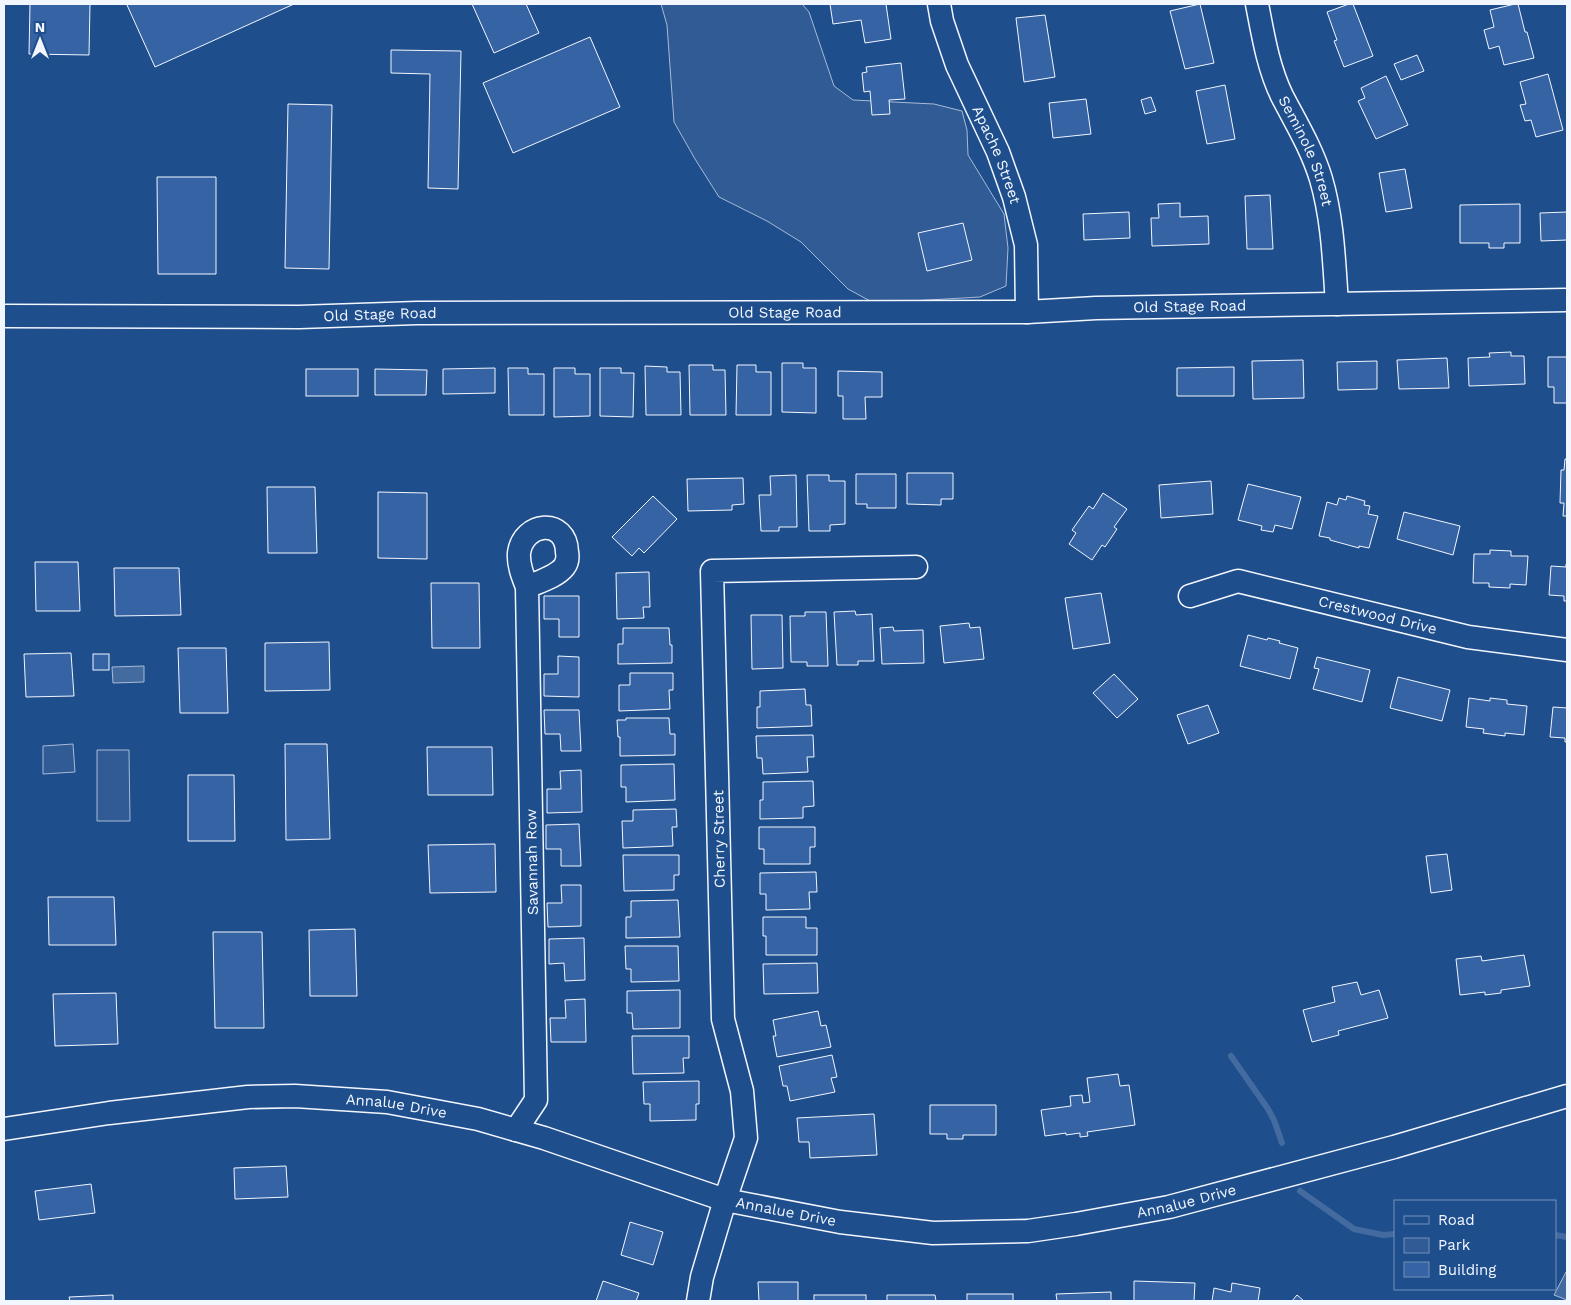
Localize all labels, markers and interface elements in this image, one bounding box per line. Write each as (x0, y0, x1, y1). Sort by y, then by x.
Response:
north arrow (15, 15, 65, 65)
text: N (35, 19, 45, 35)
street label: Seminole Street (1275, 93, 1336, 208)
street label: Apache Street (968, 103, 1024, 206)
street label: Old Stage Road (1133, 296, 1247, 316)
street label: Old Stage Road (728, 303, 842, 321)
street label: Old Stage Road (323, 304, 437, 325)
street label: Crestwood Drive (1317, 592, 1439, 638)
street label: Cherry Street (709, 789, 729, 888)
street label: Savannah Row (522, 808, 542, 915)
street label: Annalue Drive (345, 1090, 448, 1122)
street label: Annalue Drive (1135, 1180, 1238, 1222)
street label: Annalue Drive (734, 1193, 838, 1230)
legend (1394, 1200, 1556, 1290)
text: Road (1438, 1211, 1475, 1229)
text: Park (1438, 1236, 1471, 1254)
text: Building (1438, 1261, 1496, 1279)

